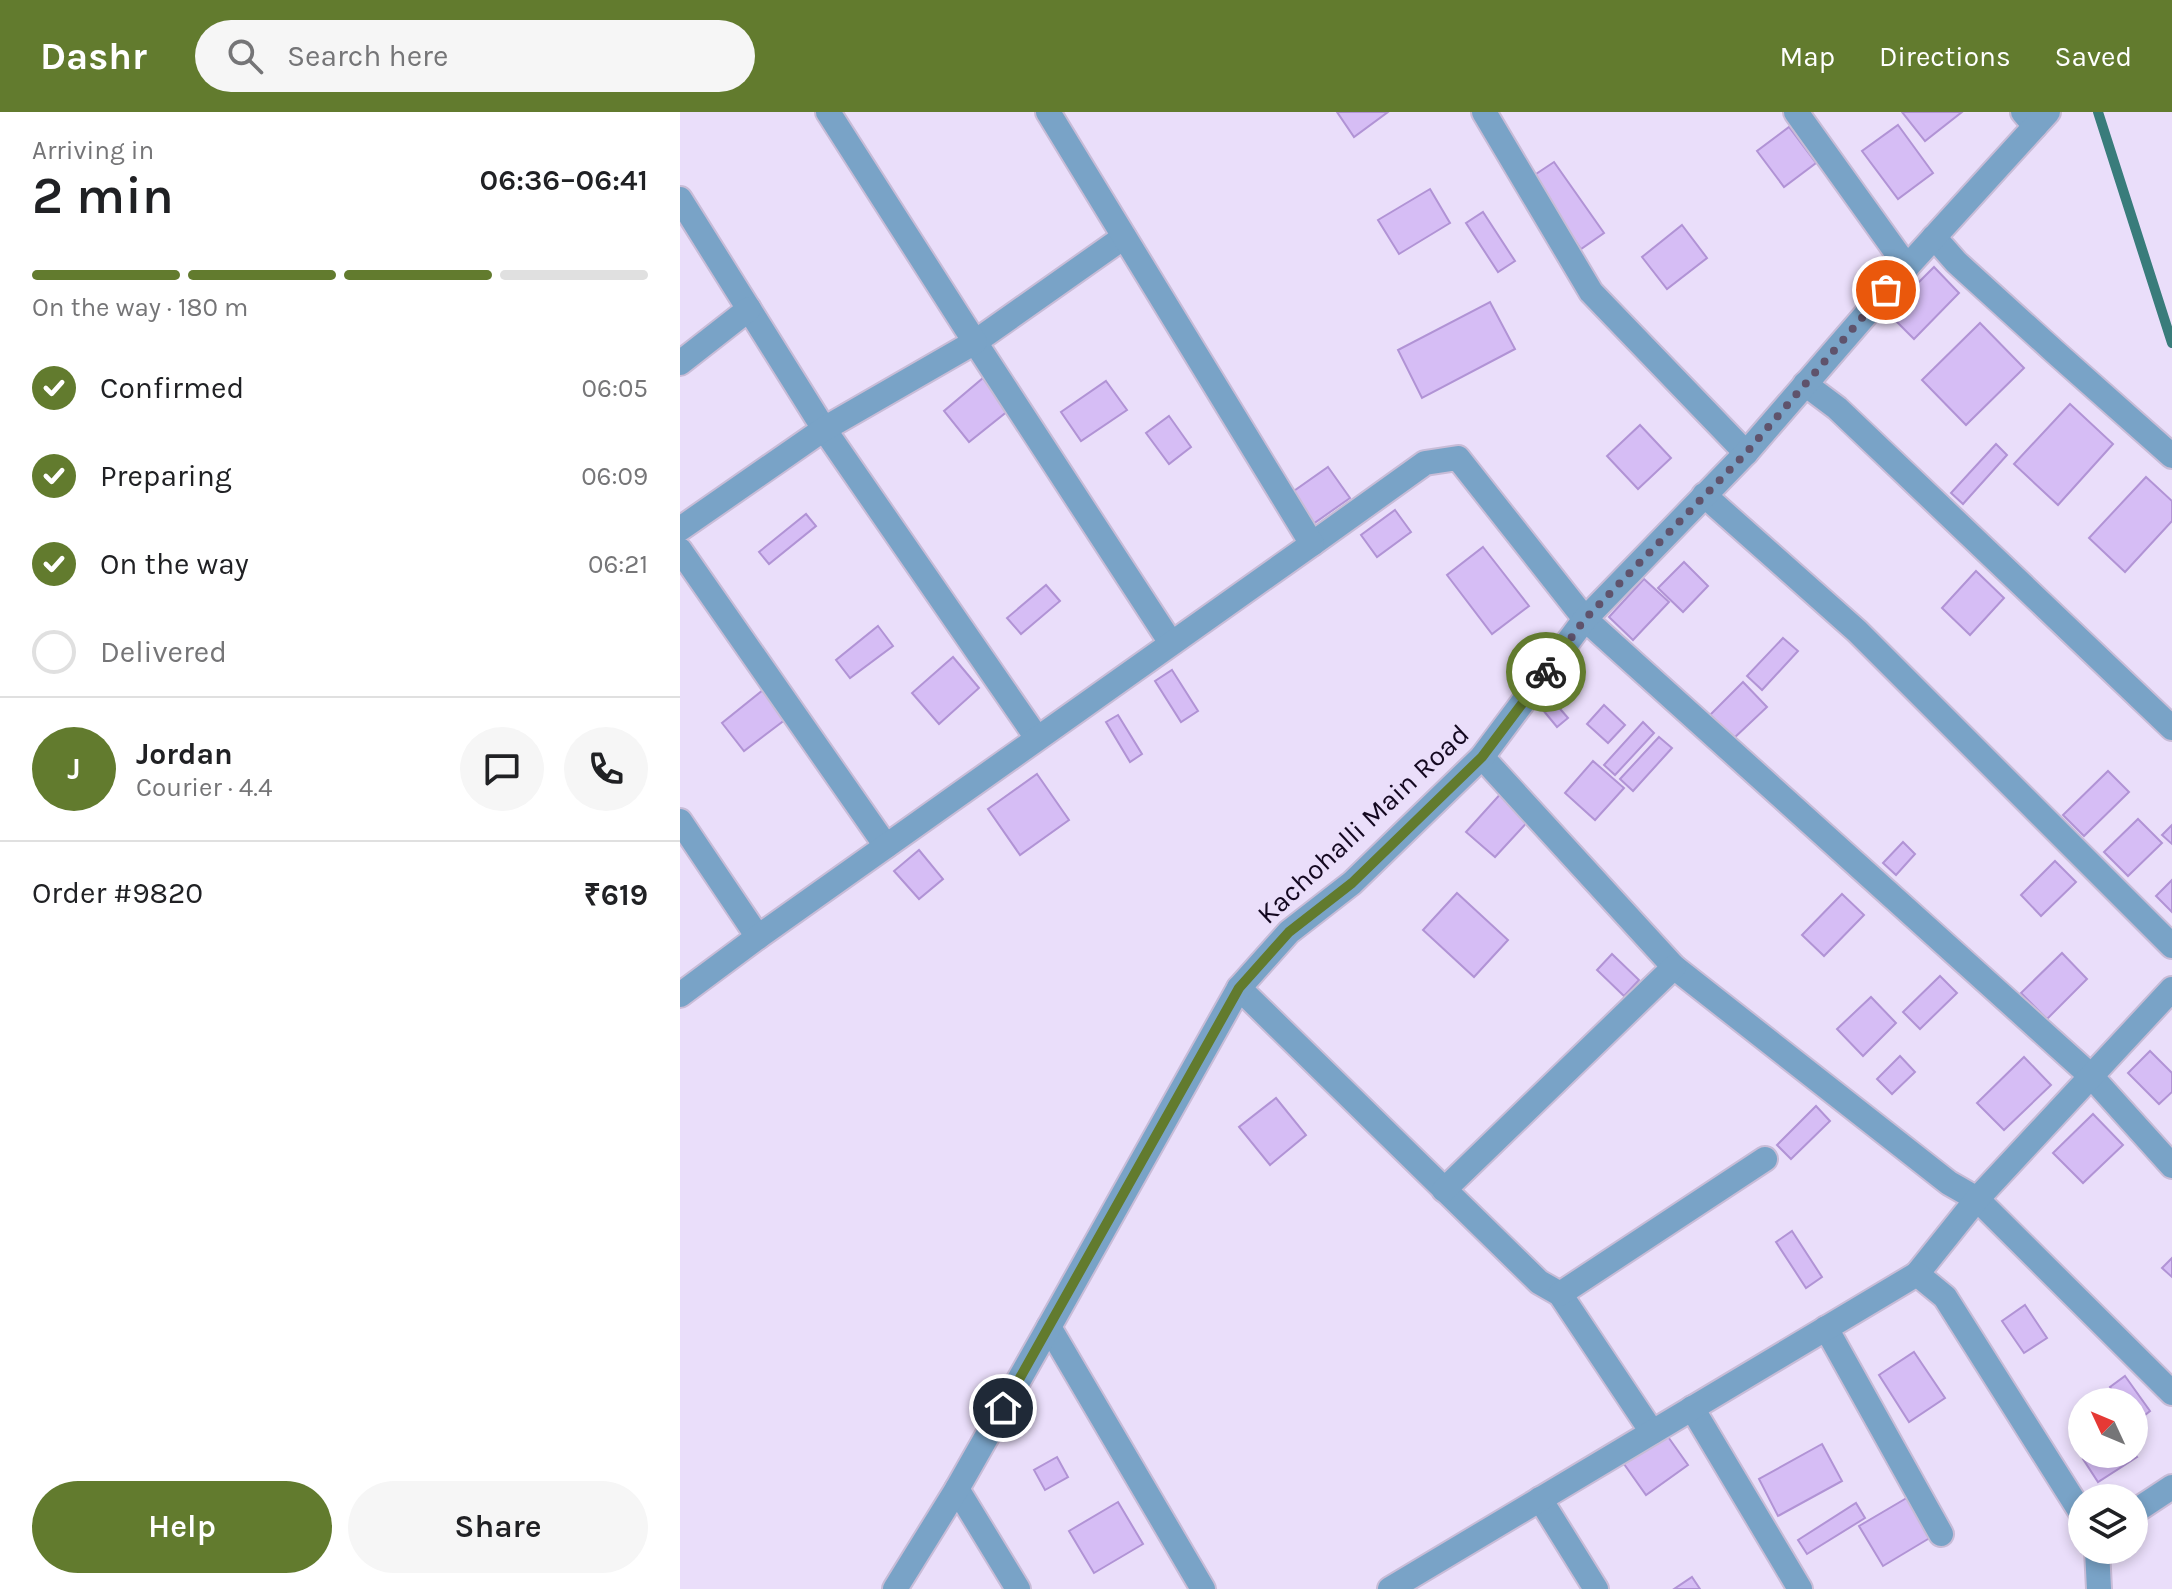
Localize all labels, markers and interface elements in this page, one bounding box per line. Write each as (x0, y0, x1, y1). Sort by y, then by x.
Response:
search box (195, 20, 755, 92)
text: Dashr (40, 34, 147, 79)
icon: search (223, 34, 267, 78)
text: Search here (287, 38, 448, 74)
text: Map (1780, 40, 1835, 73)
text: Directions (1879, 40, 2011, 73)
text: Saved (2055, 40, 2132, 73)
text: Arriving in (32, 135, 154, 166)
text: 06:36–06:41 (480, 162, 648, 198)
text: 2 min (32, 165, 174, 226)
pin (1852, 256, 1920, 324)
icon: bag (1864, 268, 1908, 312)
text: On the way · 180 m (32, 292, 248, 323)
icon: check (32, 366, 76, 410)
text: Confirmed (100, 370, 244, 406)
text: 06:05 (582, 373, 648, 404)
icon: check (32, 454, 76, 498)
text: Preparing (100, 458, 232, 494)
text: 06:09 (581, 461, 648, 492)
icon: check (32, 542, 76, 586)
text: On the way (100, 546, 249, 582)
text: 06:21 (588, 549, 648, 580)
courier (1506, 632, 1586, 712)
text: Delivered (100, 634, 227, 670)
icon: bike (1524, 650, 1568, 694)
street label: Kachohalli Main Road (1250, 717, 1476, 931)
button: chat (460, 727, 544, 811)
button: phone (564, 727, 648, 811)
text: Jordan (136, 736, 233, 772)
text: J (67, 751, 81, 787)
text: Courier · 4.4 (136, 772, 272, 803)
text: Order #9820 (32, 875, 203, 911)
text: ₹619 (584, 877, 648, 913)
pin (969, 1374, 1037, 1442)
icon: home (981, 1386, 1025, 1430)
north arrow (2068, 1388, 2148, 1468)
map controls (2068, 1388, 2148, 1564)
button: Help (32, 1481, 332, 1573)
button: Share (348, 1481, 648, 1573)
button: layers (2068, 1484, 2148, 1564)

